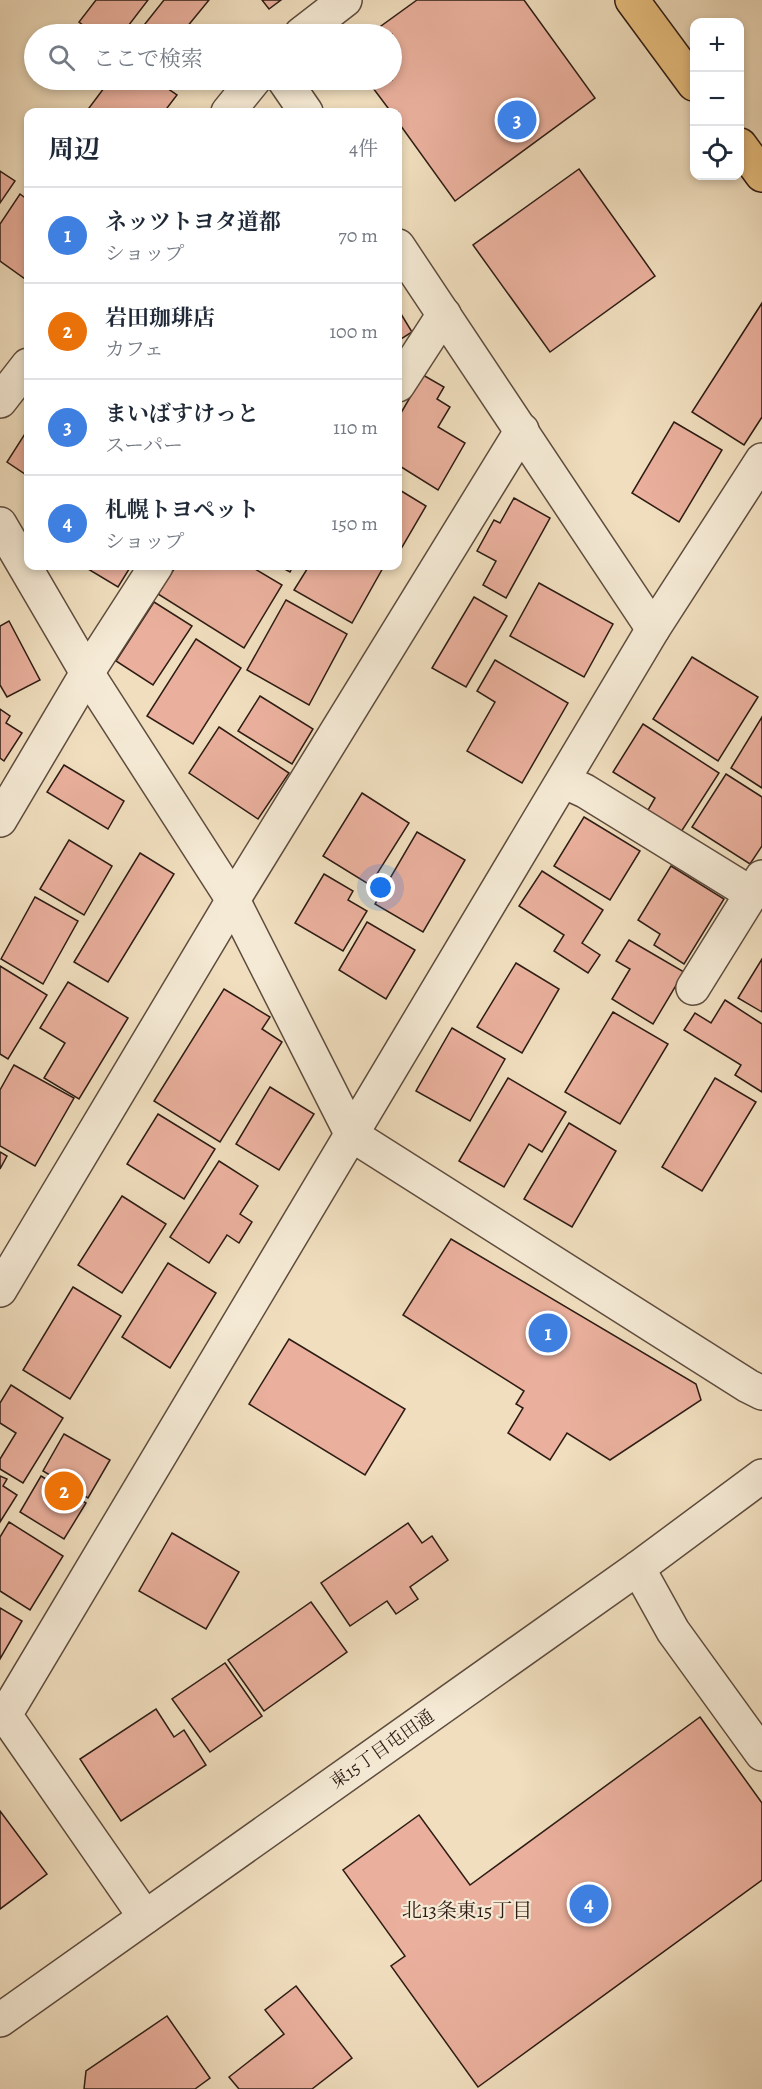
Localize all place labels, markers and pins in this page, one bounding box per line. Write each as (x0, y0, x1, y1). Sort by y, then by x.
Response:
pin: 3 (498, 98, 536, 142)
pin: 1 (528, 1310, 568, 1356)
pin: 2 (44, 1468, 84, 1514)
pin: 4 (570, 1882, 608, 1926)

